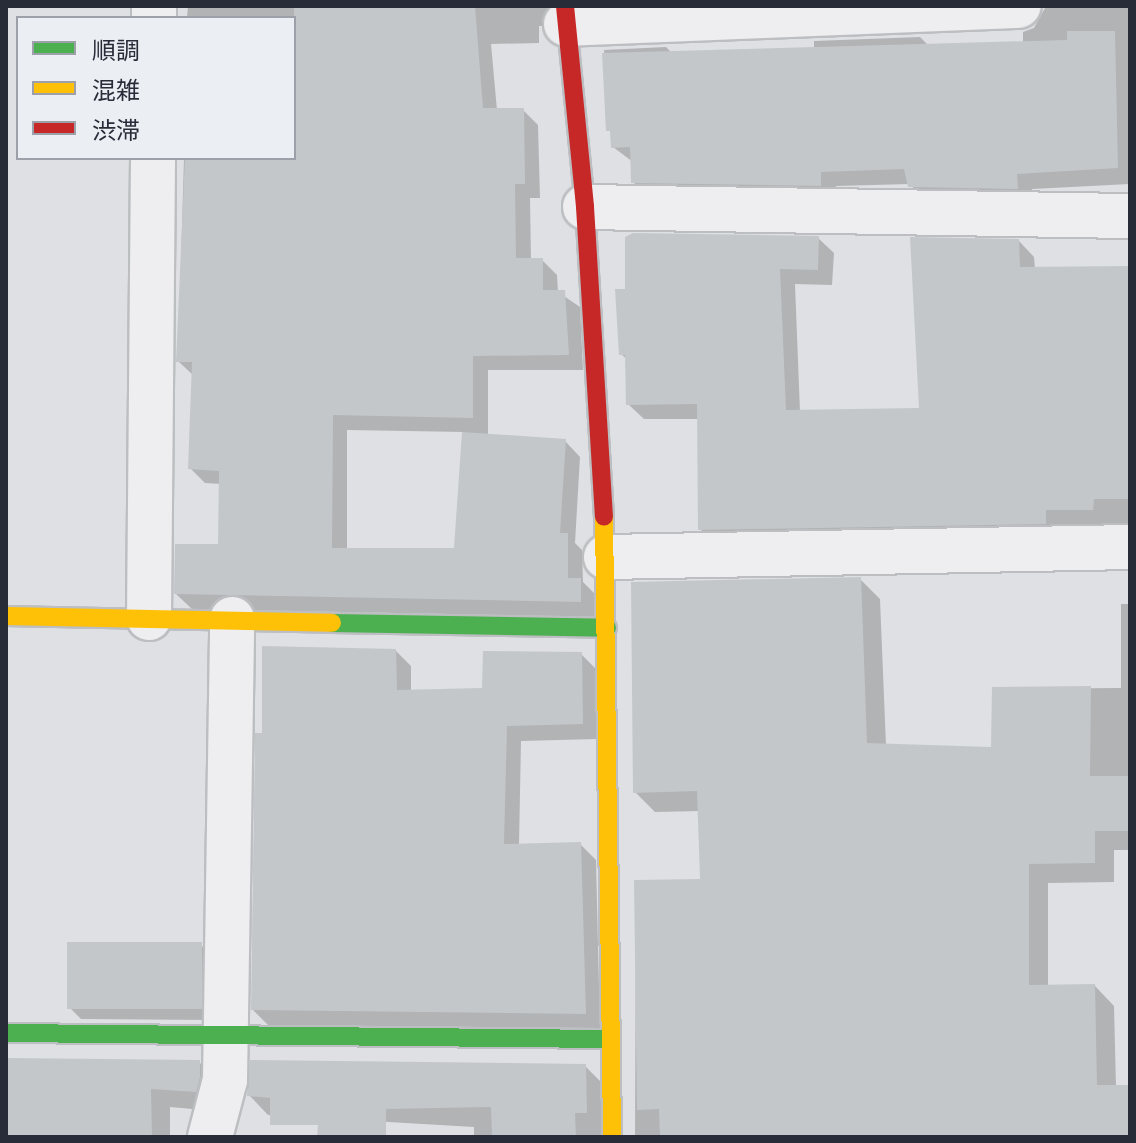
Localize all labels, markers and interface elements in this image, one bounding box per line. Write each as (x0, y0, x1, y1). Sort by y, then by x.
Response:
legend (16, 16, 296, 160)
text: 順調 (92, 33, 140, 66)
text: 混雑 (92, 73, 140, 106)
text: 渋滞 (92, 113, 140, 146)

